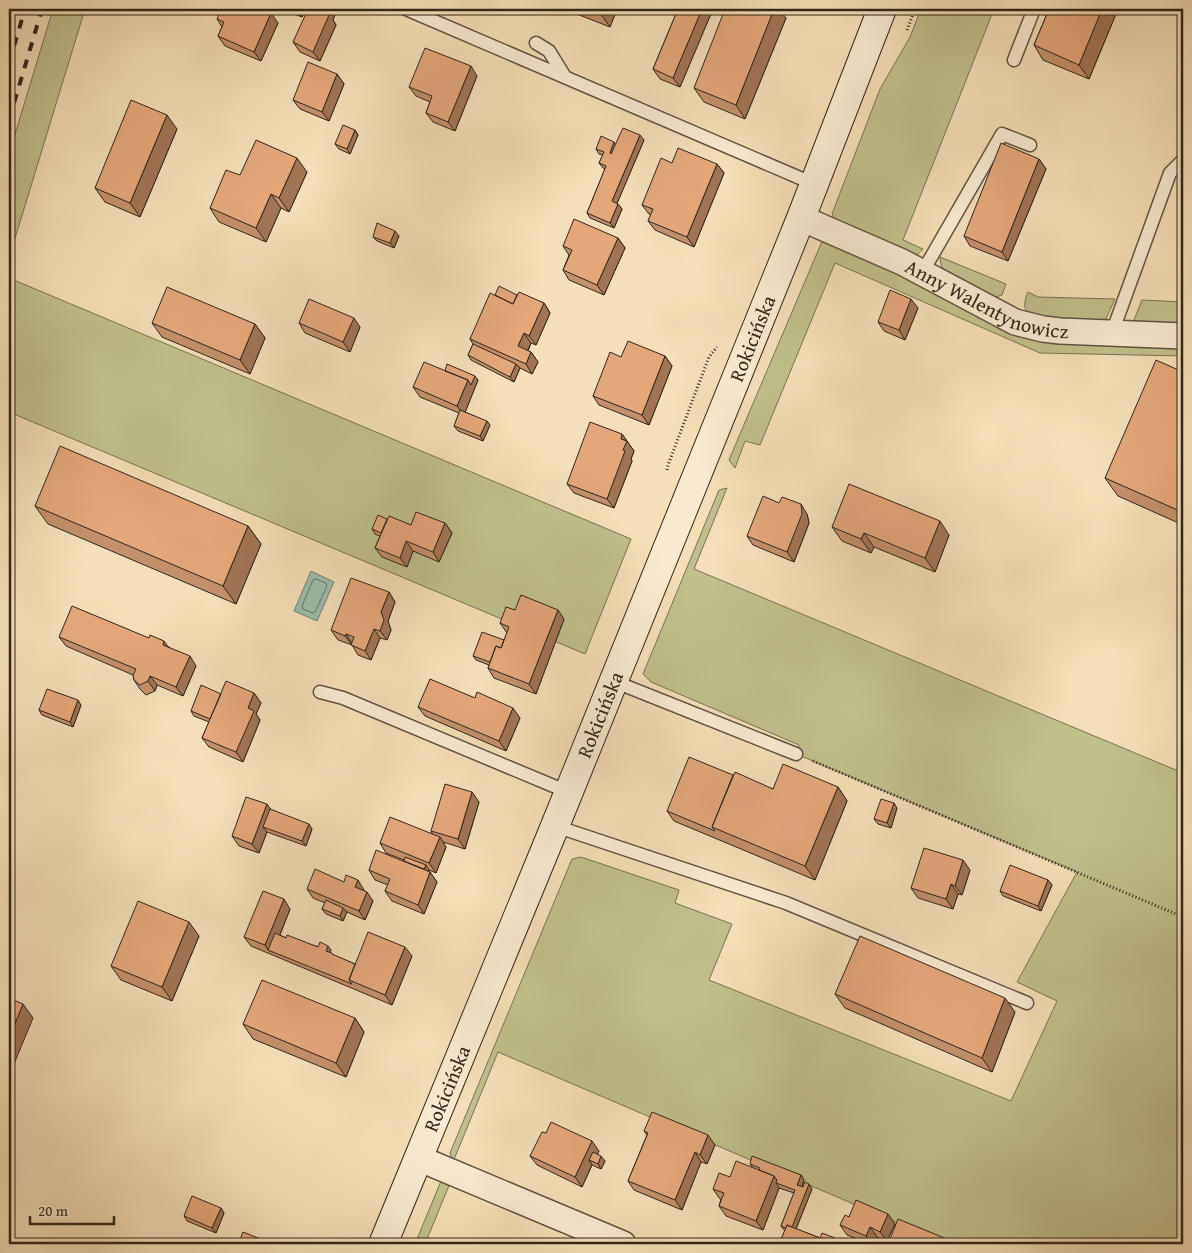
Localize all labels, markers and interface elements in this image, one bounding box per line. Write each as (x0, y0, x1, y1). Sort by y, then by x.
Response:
street label: Anny Walentynowicz (900, 251, 1069, 345)
street label: Rokicińska (721, 290, 782, 386)
street label: Rokicińska (569, 667, 630, 762)
street label: Rokicińska (416, 1040, 477, 1136)
scale bar (30, 1193, 114, 1225)
text: 20 m (38, 1200, 69, 1221)

